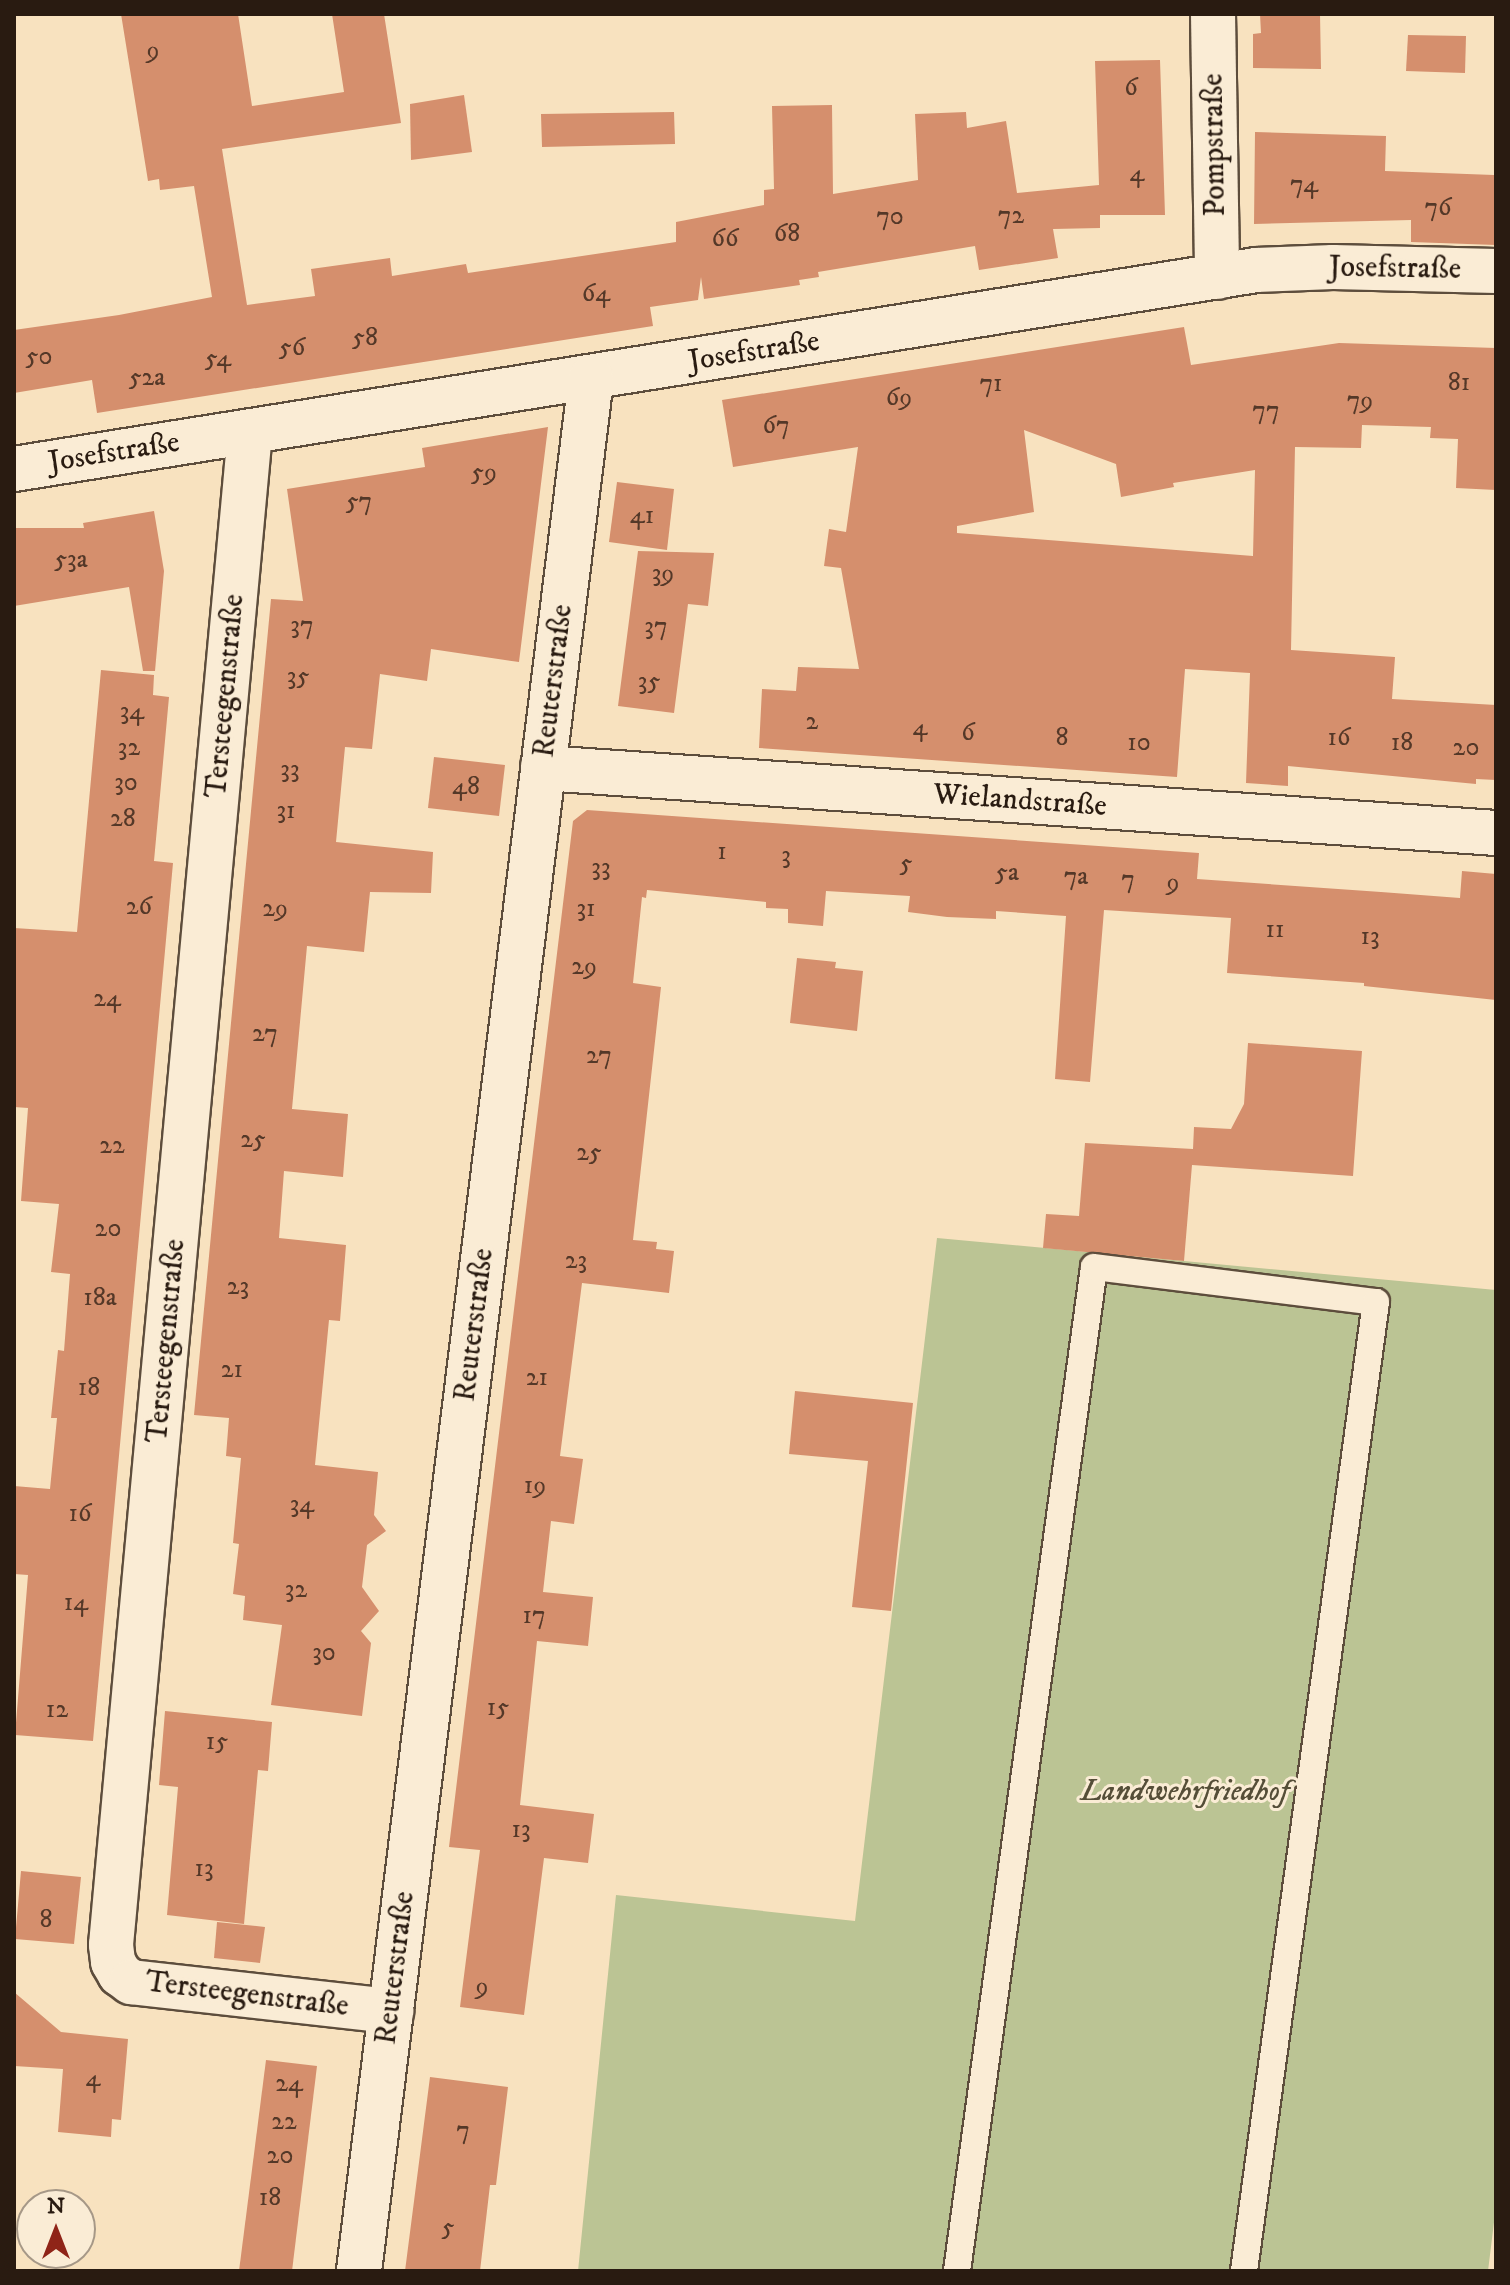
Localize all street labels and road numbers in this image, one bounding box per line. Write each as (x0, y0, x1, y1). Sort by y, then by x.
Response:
street label: Pompstraße (1196, 73, 1234, 217)
street label: Josefstraße (1329, 250, 1461, 288)
street label: Josefstraße (686, 324, 822, 380)
street label: Josefstraße (46, 425, 182, 481)
street label: Tersteegenstraße (199, 593, 253, 799)
street label: Reuterstraße (527, 602, 581, 760)
street label: Wielandstraße (932, 777, 1108, 825)
street label: Tersteegenstraße (140, 1238, 194, 1444)
street label: Reuterstraße (448, 1246, 502, 1404)
street label: Reuterstraße (369, 1889, 423, 2047)
street label: Tersteegenstraße (143, 1965, 351, 2025)

